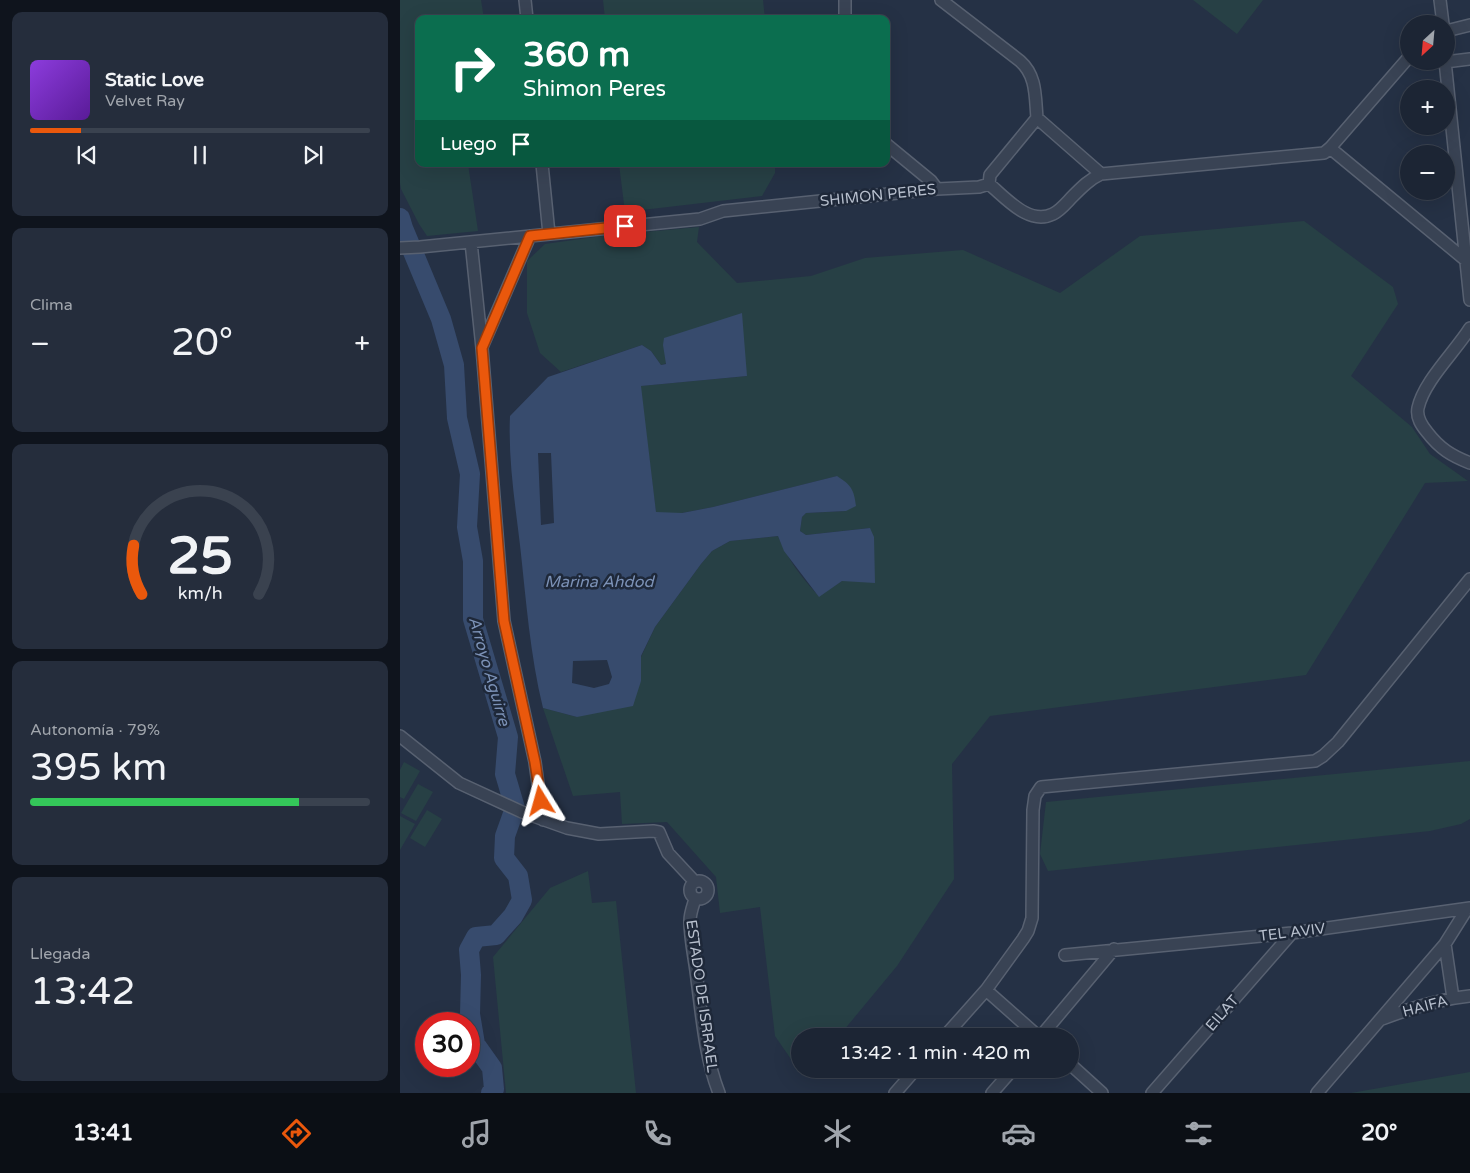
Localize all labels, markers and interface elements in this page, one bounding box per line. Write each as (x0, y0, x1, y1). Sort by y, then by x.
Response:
north arrow (1400, 15, 1455, 70)
map controls (1400, 15, 1455, 200)
text: 360 m (523, 34, 630, 76)
icon: right (440, 35, 505, 100)
text: Static Love (105, 69, 204, 91)
text: Shimon Peres (523, 76, 666, 102)
button: + (1400, 80, 1455, 135)
text: Velvet Ray (105, 91, 185, 111)
icon: arrive (507, 130, 535, 158)
text: Luego (440, 133, 497, 155)
icon: previous (73, 141, 101, 169)
icon: pause (186, 141, 214, 169)
icon: next (299, 141, 327, 169)
button: − (1400, 145, 1455, 200)
street label: SHIMON PERES (819, 180, 937, 210)
pin (604, 205, 646, 247)
icon: arrive (611, 212, 639, 240)
text: Clima (30, 295, 73, 315)
text: 20° (171, 320, 233, 366)
text: − (30, 327, 50, 361)
text: + (354, 327, 370, 361)
text: 25 (167, 525, 233, 588)
water label: Marina Ahdod (545, 572, 655, 592)
text: km/h (178, 583, 222, 604)
water label: Arroyo Aguirre (464, 614, 514, 729)
text: Autonomía · 79% (30, 720, 160, 740)
text: 395 km (30, 745, 167, 791)
position arrow (514, 774, 566, 826)
street label: ESTADO DE ISRRAEL (682, 918, 722, 1074)
street label: TEL AVIV (1258, 919, 1327, 945)
text: Llegada (30, 944, 90, 964)
text: 13:42 (30, 969, 135, 1015)
street label: EILAT (1202, 991, 1242, 1035)
street label: HAIFA (1400, 991, 1450, 1021)
speed limit sign: 30 (415, 1012, 480, 1077)
text: 13:42 · 1 min · 420 m (839, 1042, 1031, 1064)
icon: directions (279, 1116, 314, 1151)
icon: music (459, 1116, 494, 1151)
icon: phone (640, 1116, 675, 1151)
icon: climate (820, 1116, 855, 1151)
icon: car (1001, 1116, 1036, 1151)
icon: filters (1181, 1116, 1216, 1151)
text: 13:41 (73, 1120, 134, 1146)
text: 20° (1361, 1120, 1397, 1146)

